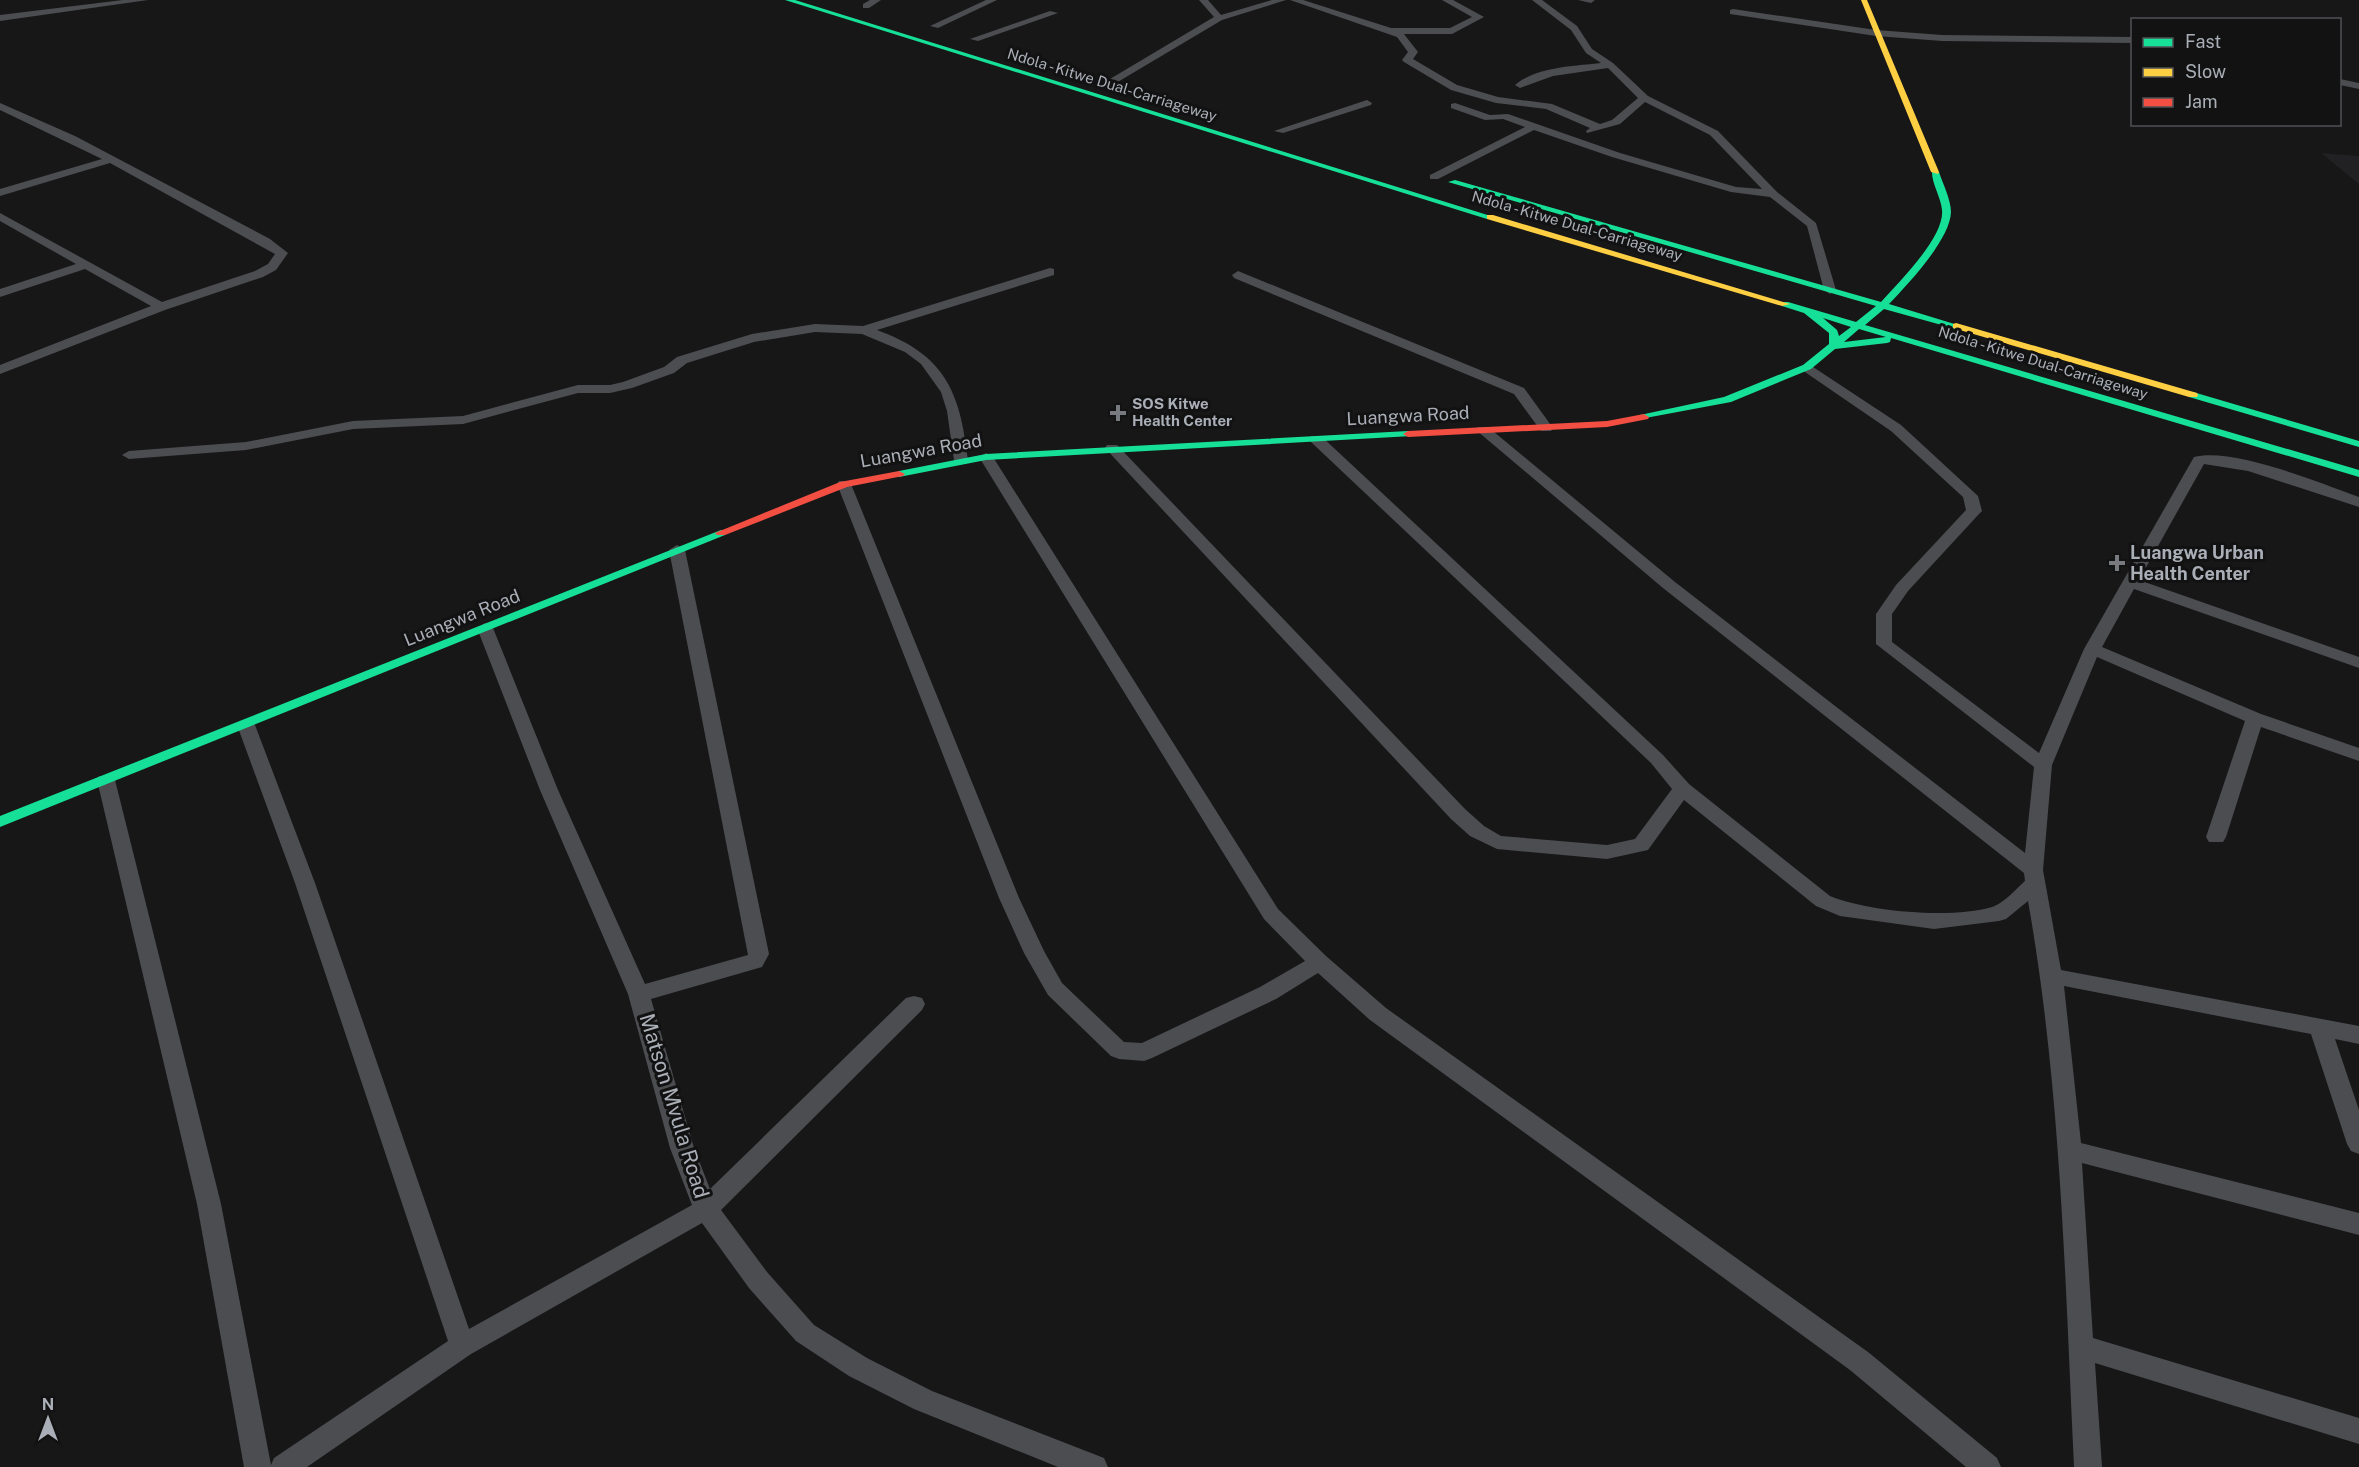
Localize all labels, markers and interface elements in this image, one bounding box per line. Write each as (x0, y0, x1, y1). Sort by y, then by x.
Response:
legend (2131, 18, 2341, 126)
text: Fast (2185, 31, 2221, 52)
street label: Ndola - Kitwe Dual-Carriageway (1005, 44, 1219, 125)
text: Slow (2185, 61, 2226, 82)
text: Jam (2185, 91, 2218, 112)
street label: Ndola - Kitwe Dual-Carriageway (1470, 187, 1684, 264)
street label: Ndola - Kitwe Dual-Carriageway (1936, 322, 2150, 403)
place label: SOS Kitwe Health Center (1132, 395, 1232, 429)
street label: Luangwa Road (1346, 402, 1470, 429)
marker: SOS Kitwe Health Center (1109, 404, 1127, 422)
street label: Luangwa Road (858, 429, 983, 472)
place label: Luangwa Urban Health Center (2130, 542, 2264, 584)
marker: Luangwa Urban Health Center (2108, 554, 2126, 572)
street label: Luangwa Road (401, 585, 523, 650)
street label: Matson Mvula Road (634, 1011, 714, 1201)
north arrow (18, 1389, 78, 1449)
text: N (42, 1395, 54, 1414)

